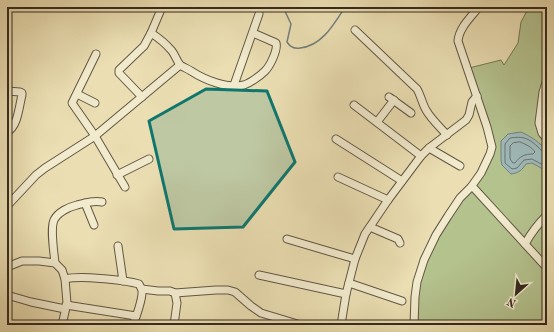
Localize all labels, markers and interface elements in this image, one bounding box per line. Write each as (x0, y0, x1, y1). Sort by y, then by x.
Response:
north arrow (496, 274, 536, 314)
text: N (505, 294, 518, 308)

